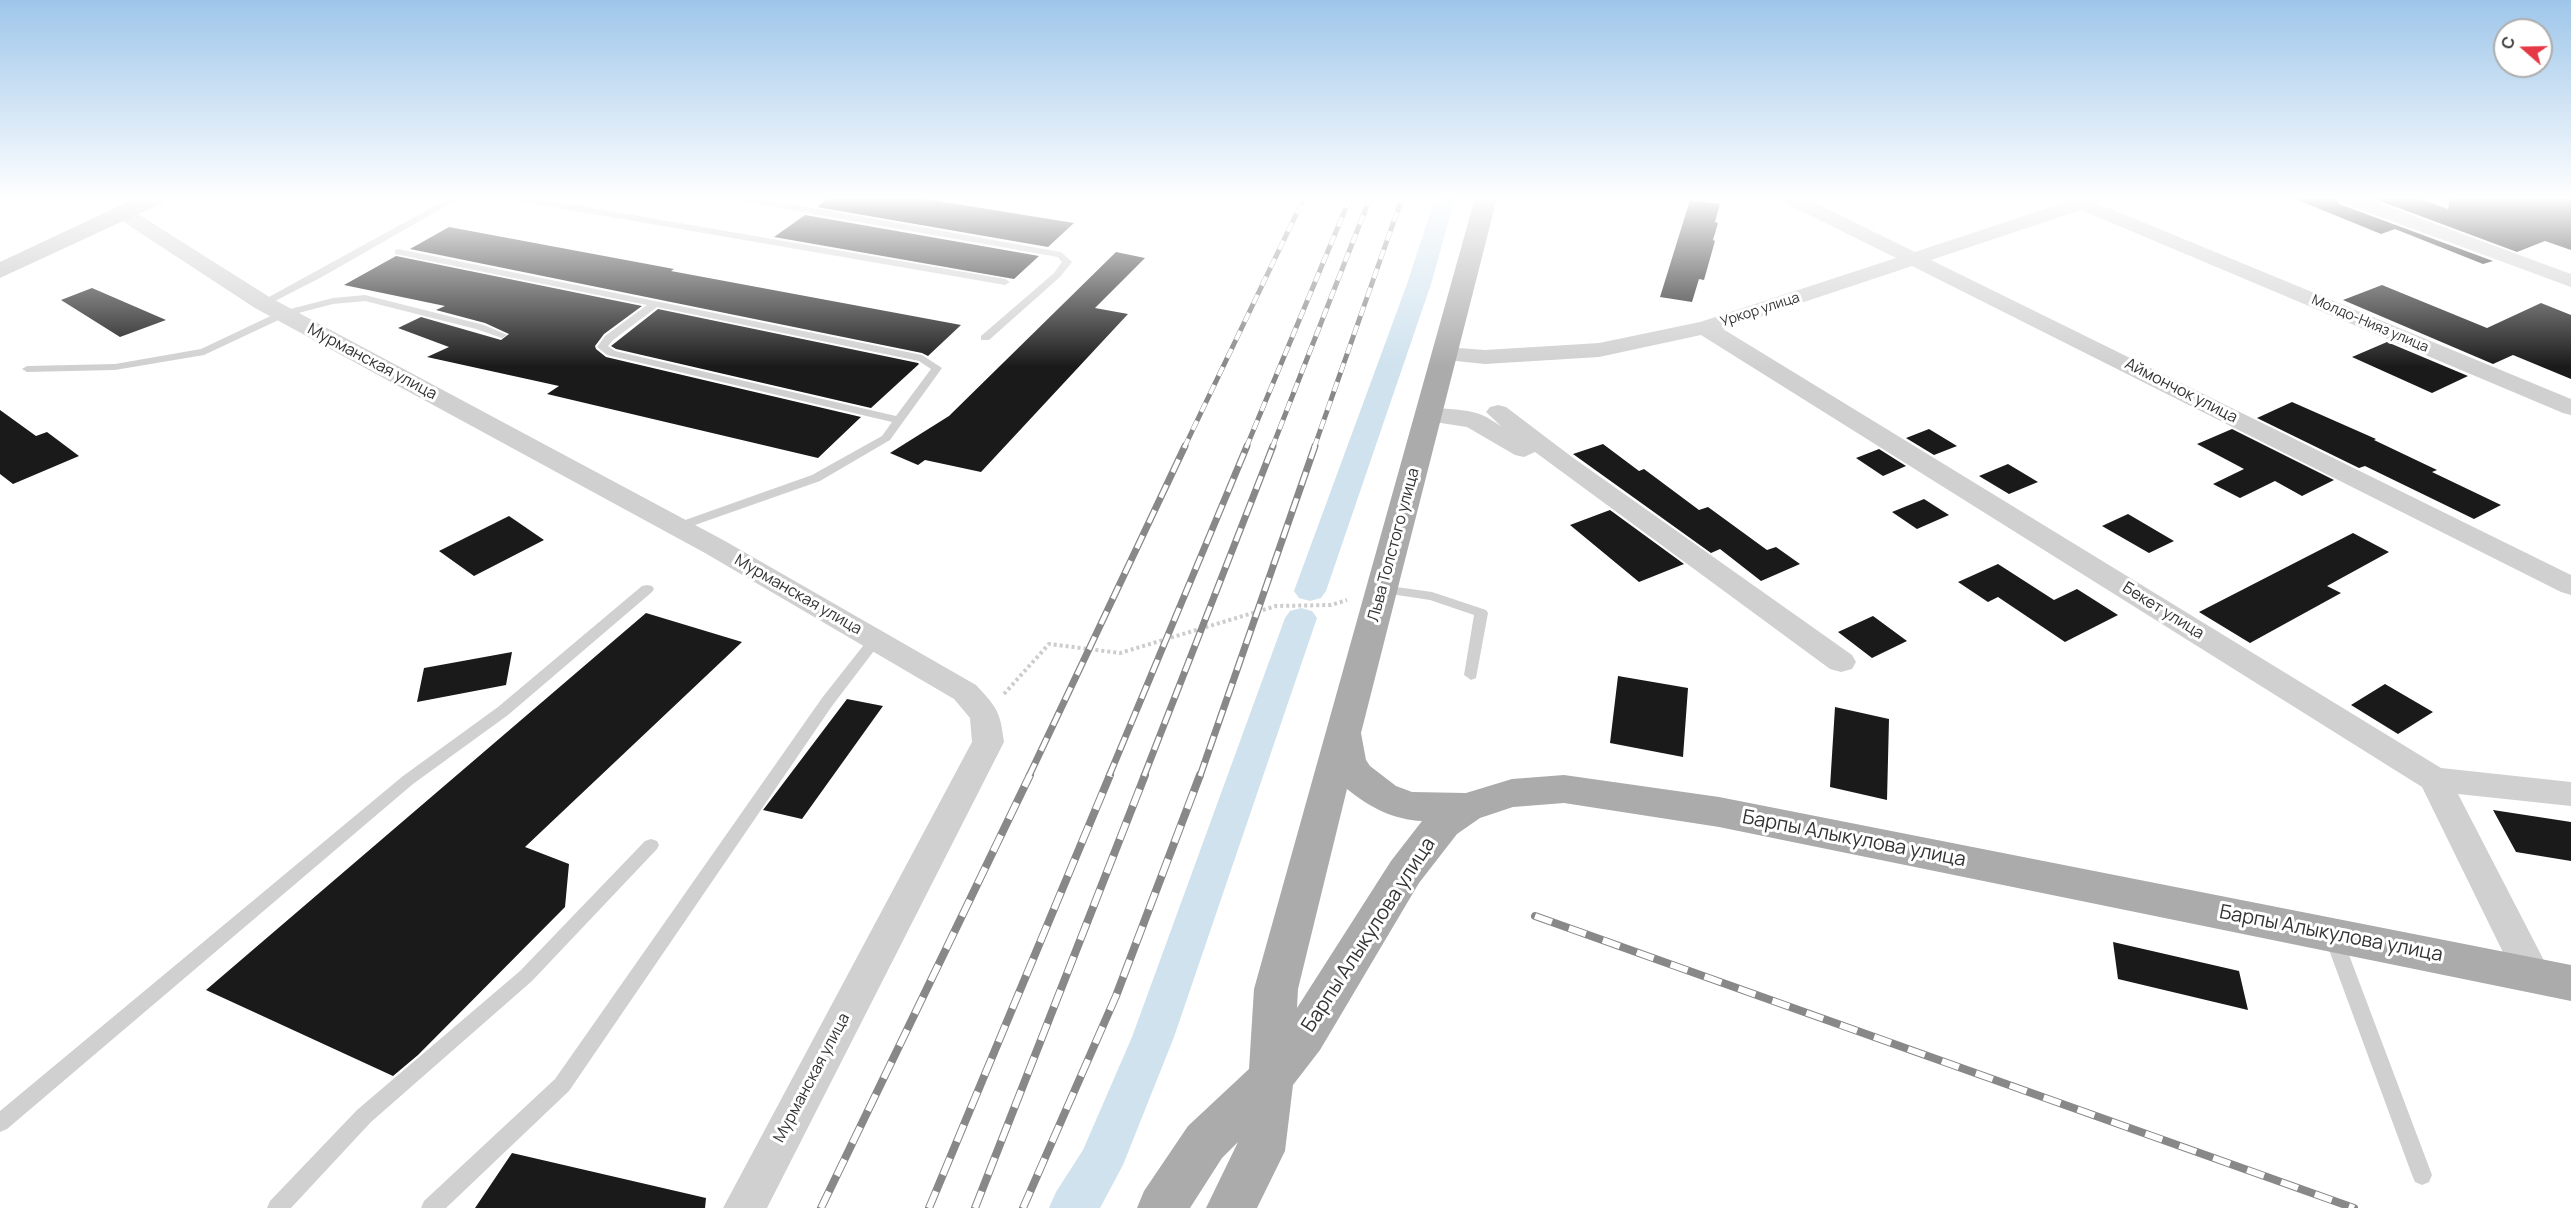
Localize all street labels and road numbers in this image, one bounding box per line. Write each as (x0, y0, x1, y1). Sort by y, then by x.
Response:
street label: Уркор улица (1718, 289, 1802, 331)
street label: Молдо-Нияз улица (2309, 292, 2431, 356)
street label: Мурманская улица (304, 320, 440, 404)
street label: Аймончок улица (2122, 354, 2240, 428)
street label: Льва Толстого улица (1364, 466, 1424, 624)
street label: Мурманская улица (731, 551, 865, 639)
street label: Бекет улица (2119, 578, 2207, 644)
street label: Барпы Алыкулова улица (1740, 806, 1968, 872)
street label: Барпы Алыкулова улица (1297, 833, 1441, 1037)
street label: Барпы Алыкулова улица (2217, 901, 2445, 967)
street label: Мурманская улица (770, 1010, 854, 1146)

